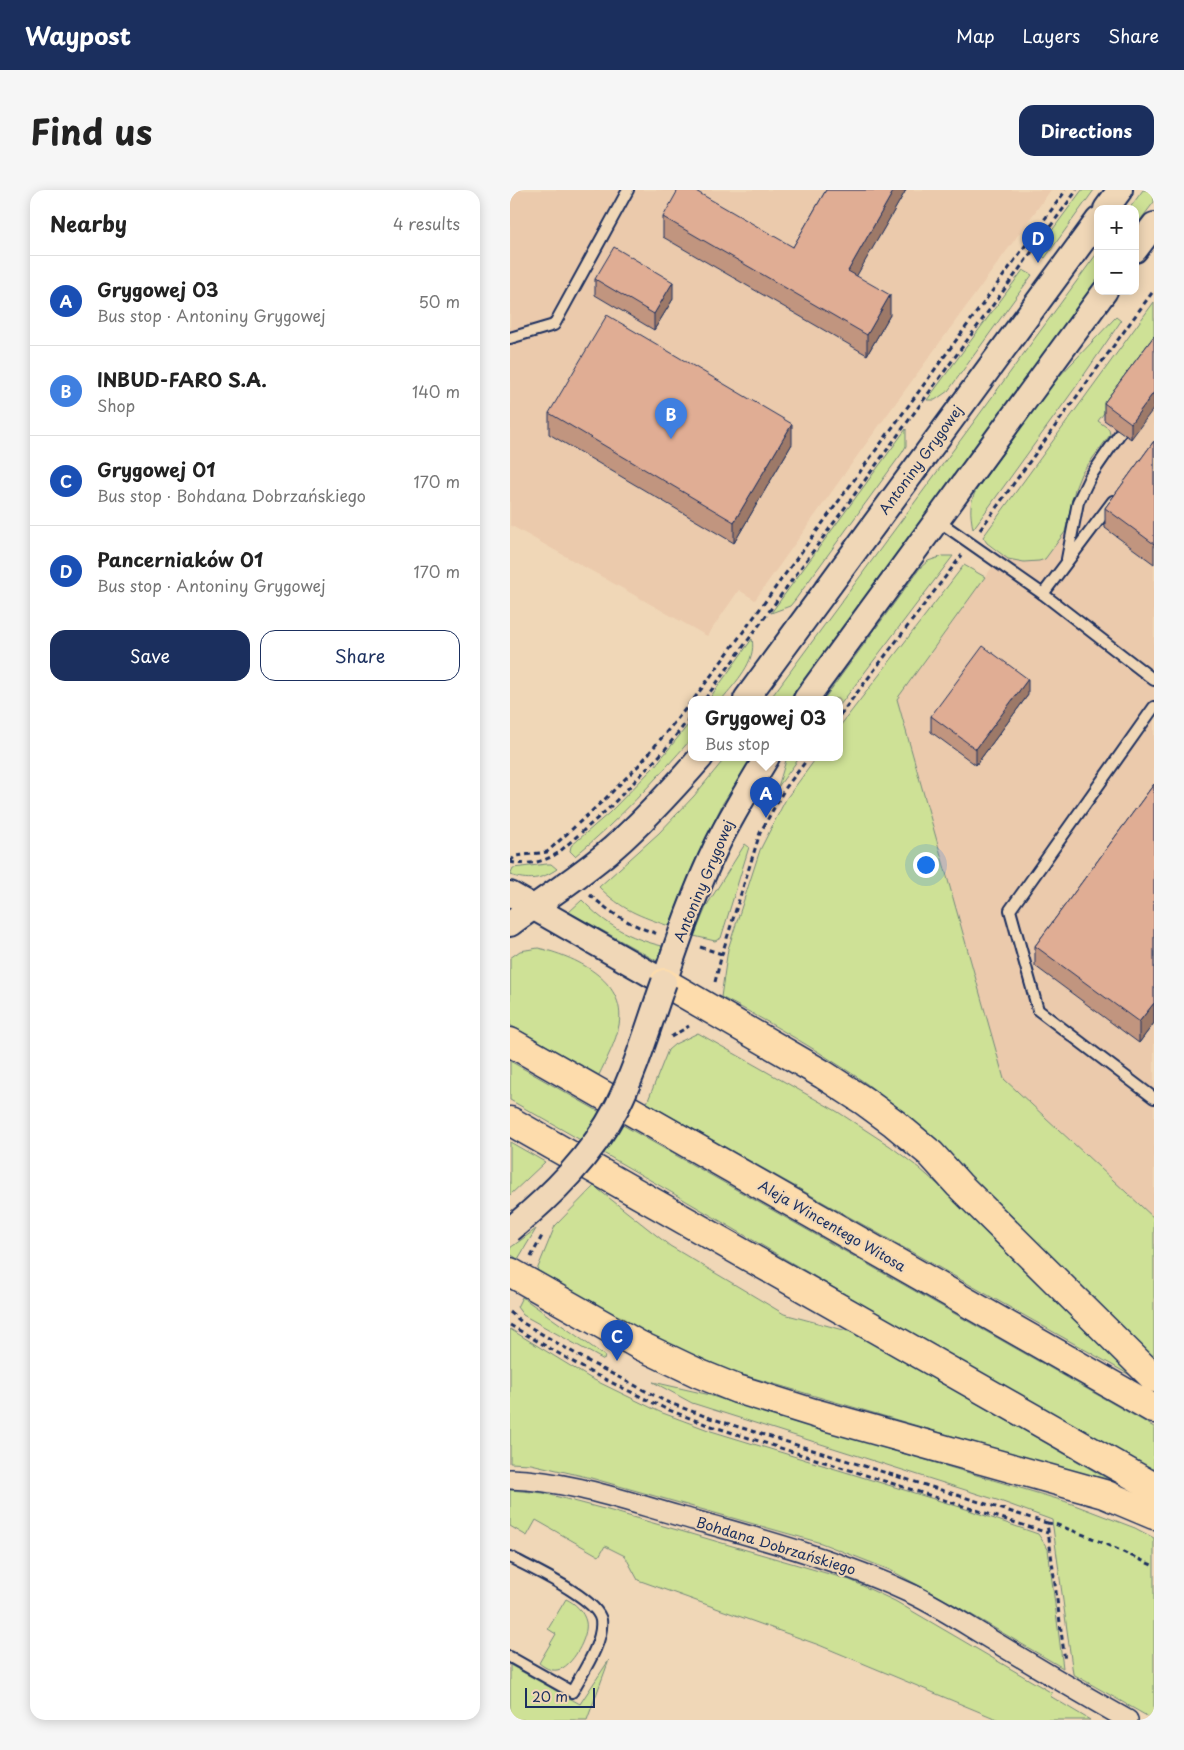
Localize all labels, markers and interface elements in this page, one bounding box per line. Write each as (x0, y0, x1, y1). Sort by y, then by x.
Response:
text: Waypost (25, 17, 131, 53)
text: Map (956, 22, 995, 49)
text: Layers (1023, 22, 1080, 49)
text: Share (1108, 22, 1159, 49)
text: Find us (30, 104, 152, 157)
button: Directions (1019, 105, 1154, 156)
map controls (1094, 205, 1139, 295)
button: + (1094, 205, 1139, 250)
text: Nearby (50, 207, 127, 239)
text: 4 results (393, 211, 460, 235)
pin: D (1022, 222, 1054, 263)
button: − (1094, 250, 1139, 295)
text: Grygowej 03 (97, 275, 218, 303)
text: A (60, 289, 72, 313)
text: 50 m (419, 289, 460, 313)
text: Bus stop · Antoniny Grygowej (97, 303, 326, 327)
text: INBUD-FARO S.A. (97, 365, 267, 393)
text: B (61, 379, 71, 403)
text: 140 m (412, 379, 460, 403)
text: Shop (97, 393, 135, 417)
pin: B (655, 398, 687, 439)
street label: Antoniny Grygowej (874, 401, 968, 519)
text: Grygowej 01 (97, 455, 215, 483)
text: C (60, 469, 72, 493)
text: 170 m (414, 469, 460, 493)
text: Bus stop · Bohdana Dobrzańskiego (97, 483, 366, 507)
text: Pancerniaków 01 (97, 545, 263, 573)
text: D (60, 559, 72, 583)
text: 170 m (414, 559, 460, 583)
text: Bus stop · Antoniny Grygowej (97, 573, 326, 597)
button: Save (50, 630, 250, 681)
button: Share (260, 630, 460, 681)
popup (688, 696, 843, 761)
text: Grygowej 03 (705, 703, 826, 731)
text: Bus stop (705, 731, 770, 755)
pin: A (750, 777, 782, 818)
street label: Antoniny Grygowej (668, 816, 739, 945)
your location (913, 852, 939, 878)
street label: Aleja Wincentego Witosa (755, 1175, 910, 1277)
pin: C (601, 1320, 633, 1361)
street label: Bohdana Dobrzańskiego (694, 1511, 858, 1580)
scale bar (525, 1685, 595, 1708)
text: 20 m (532, 1686, 568, 1707)

